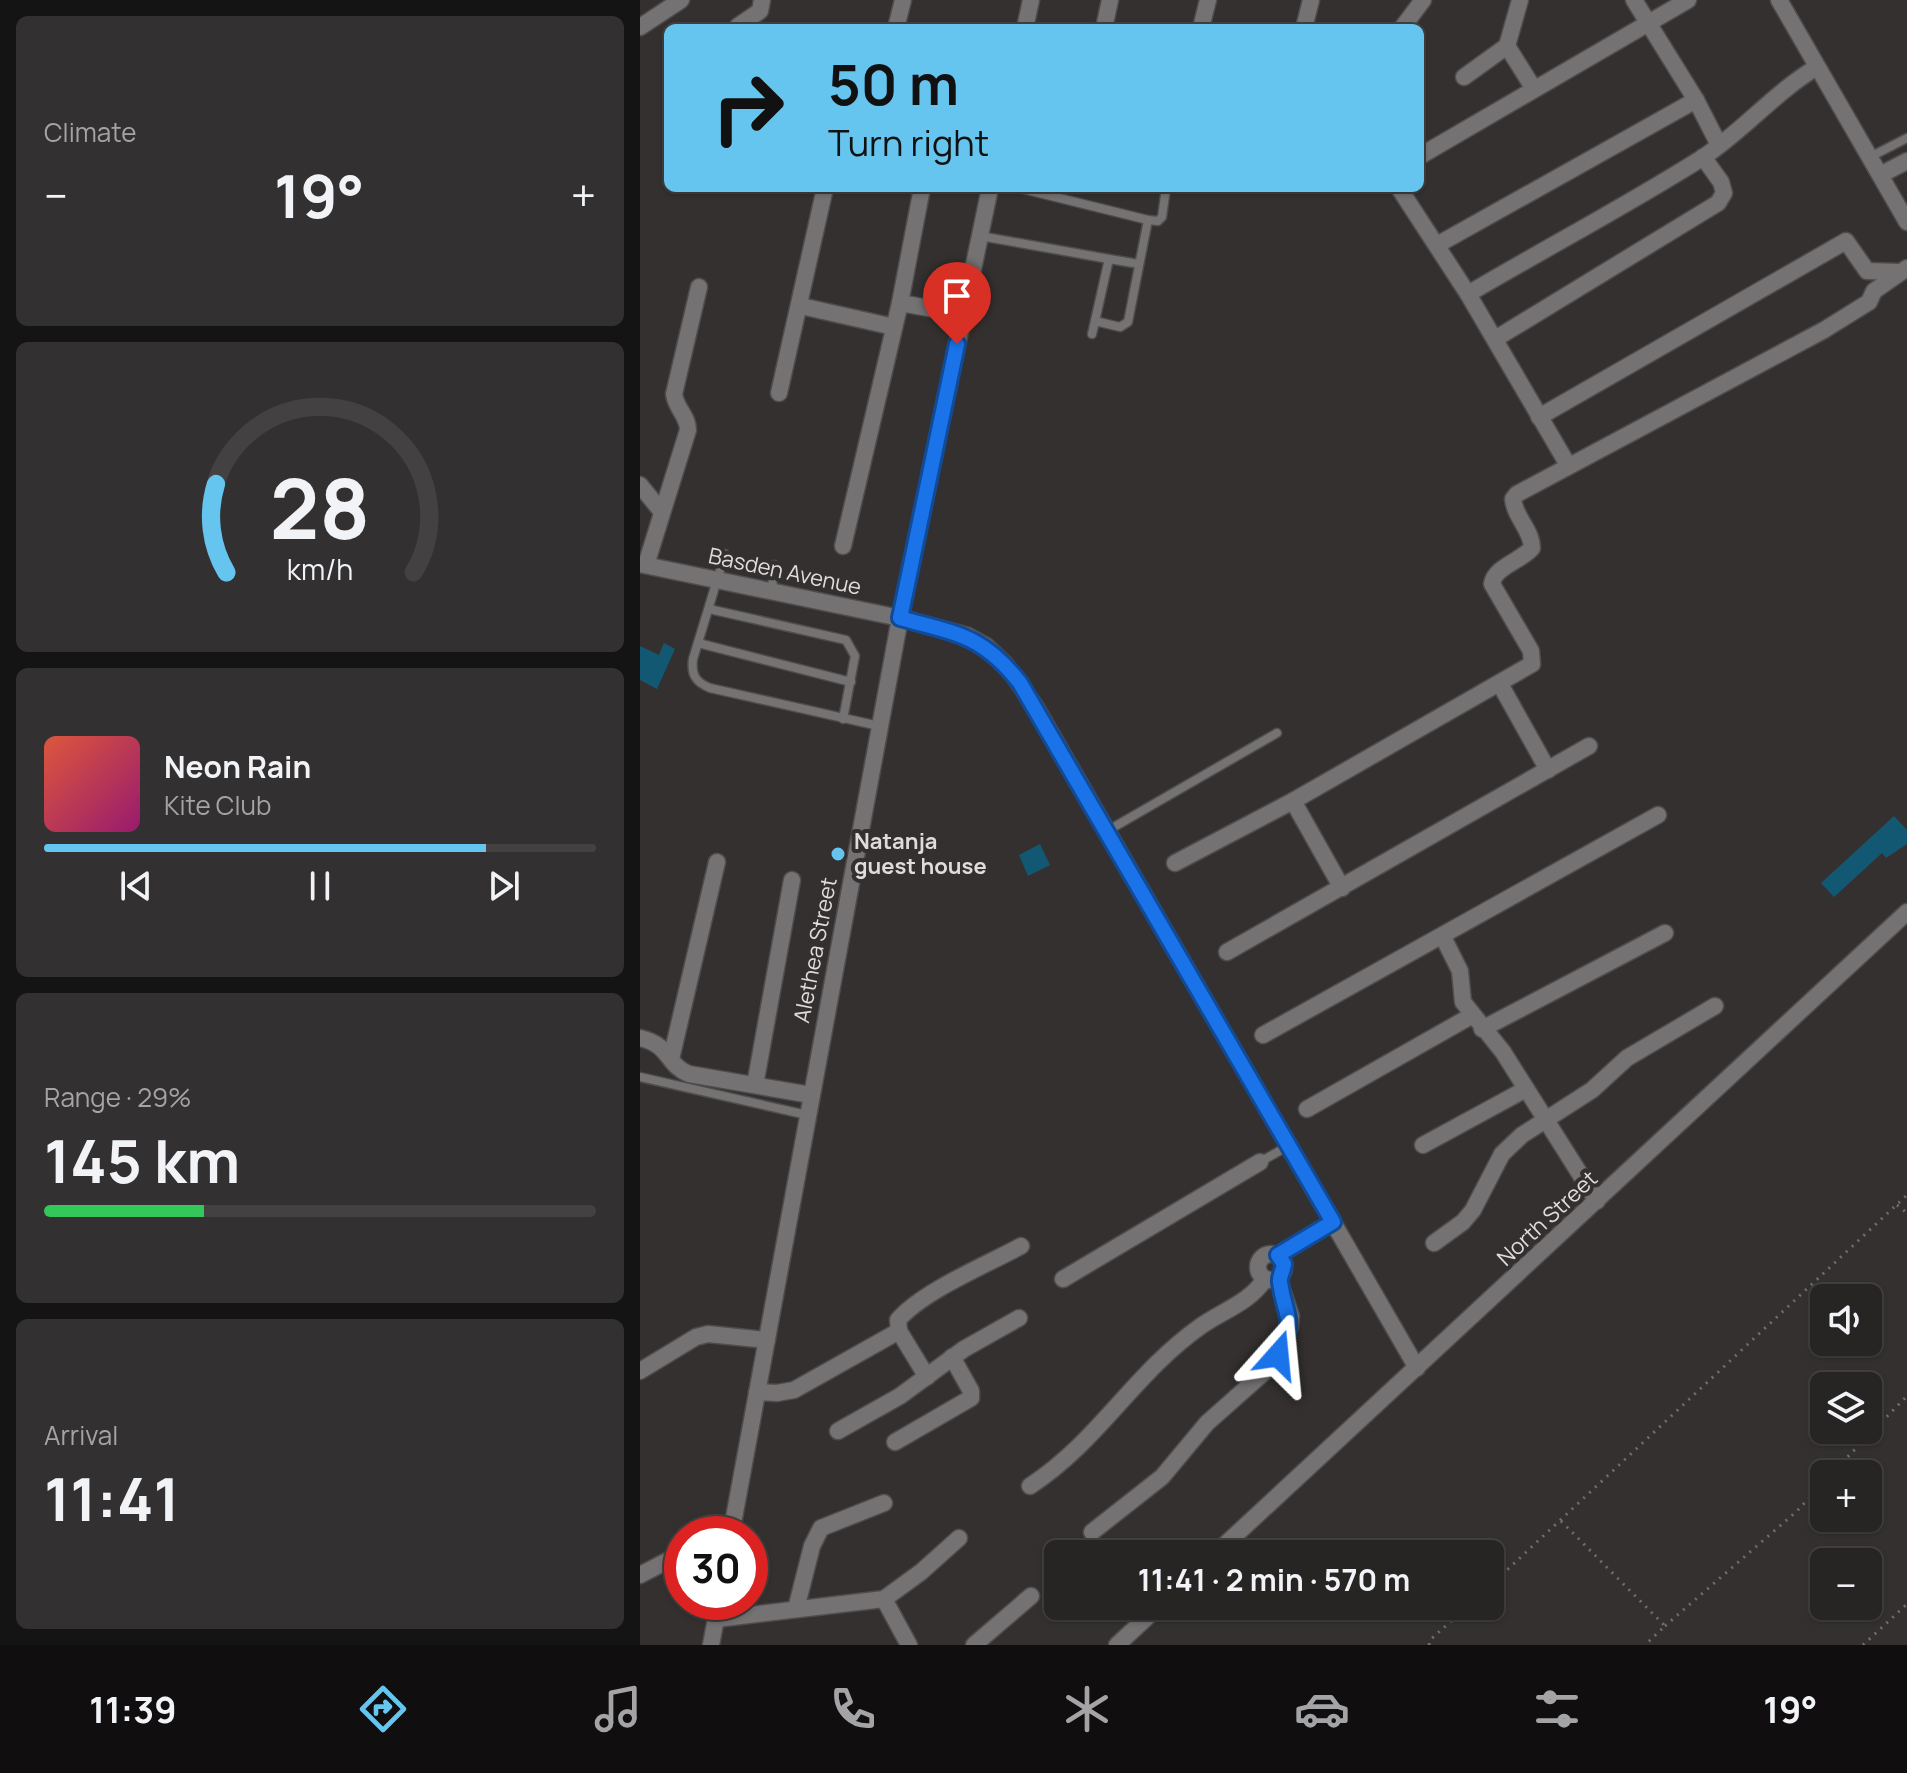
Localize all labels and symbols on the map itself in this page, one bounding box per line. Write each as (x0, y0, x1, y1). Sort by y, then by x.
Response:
pin (923, 262, 991, 344)
street label: Basden Avenue (706, 540, 864, 602)
place label: Natanja guest house (854, 826, 987, 881)
marker: Natanja guest house (829, 845, 847, 863)
street label: Alethea Street (786, 874, 844, 1025)
street label: North Street (1490, 1164, 1604, 1272)
position arrow (1236, 1313, 1320, 1397)
speed limit sign: 30 (664, 1516, 768, 1620)

